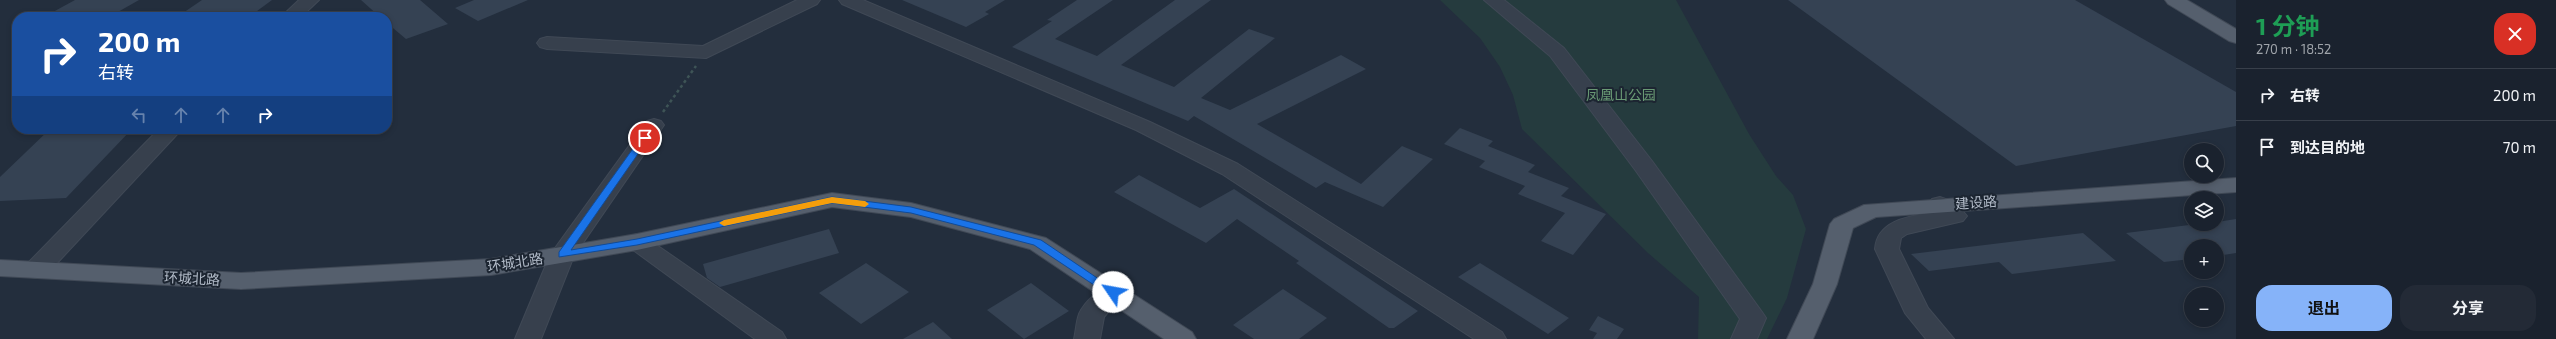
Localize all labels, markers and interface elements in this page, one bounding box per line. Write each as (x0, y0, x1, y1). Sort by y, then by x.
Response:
text: 1 分钟 (2256, 11, 2320, 40)
button: close (2494, 13, 2536, 55)
text: 200 m (98, 24, 180, 58)
icon: right (32, 28, 84, 80)
text: 270 m · 18:52 (2256, 41, 2331, 57)
text: 右转 (98, 61, 134, 83)
icon: right (2256, 84, 2278, 106)
park label: 凤凰山公园 (1586, 86, 1656, 103)
text: 右转 (2290, 86, 2320, 104)
text: 200 m (2493, 86, 2536, 104)
icon: left (128, 104, 150, 126)
icon: ahead (170, 104, 192, 126)
icon: ahead (212, 104, 234, 126)
icon: right (254, 104, 276, 126)
pin (628, 121, 662, 155)
icon: arrive (634, 127, 656, 149)
icon: arrive (2256, 136, 2278, 158)
text: 到达目的地 (2290, 138, 2365, 156)
text: 70 m (2503, 138, 2536, 156)
map controls (2184, 143, 2224, 327)
button: search (2184, 143, 2224, 183)
button: layers (2184, 191, 2224, 231)
street label: 建设路 (1954, 192, 1998, 212)
button: + (2184, 239, 2224, 279)
street label: 环城北路 (486, 249, 544, 275)
street label: 环城北路 (164, 268, 220, 288)
position arrow (1092, 271, 1134, 313)
button: 退出 (2256, 285, 2392, 331)
button: 分享 (2400, 285, 2536, 331)
button: − (2184, 287, 2224, 327)

